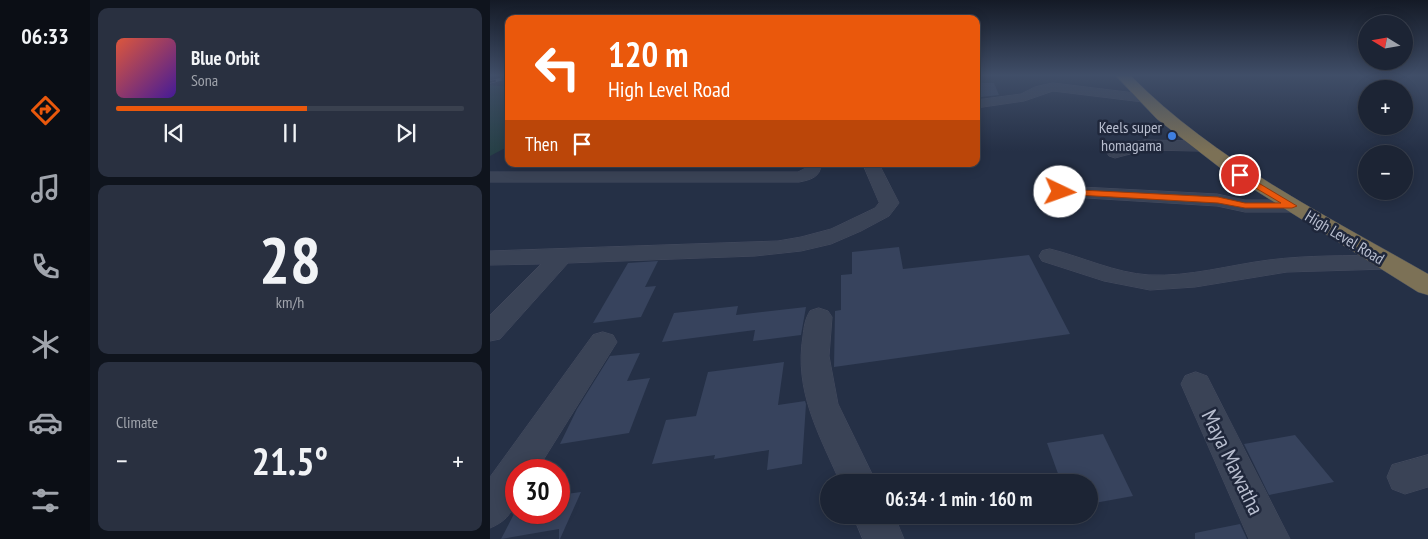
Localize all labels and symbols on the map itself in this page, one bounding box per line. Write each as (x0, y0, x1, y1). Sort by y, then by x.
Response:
north arrow (1358, 15, 1412, 70)
place label: Keels super homagama (1099, 117, 1163, 155)
marker: Keels super homagama (1166, 130, 1178, 142)
pin (1219, 154, 1261, 196)
position arrow (1033, 165, 1085, 217)
street label: High Level Road (1302, 206, 1388, 268)
street label: Maya Mawatha (1195, 405, 1271, 519)
speed limit sign: 30 (505, 459, 570, 524)

